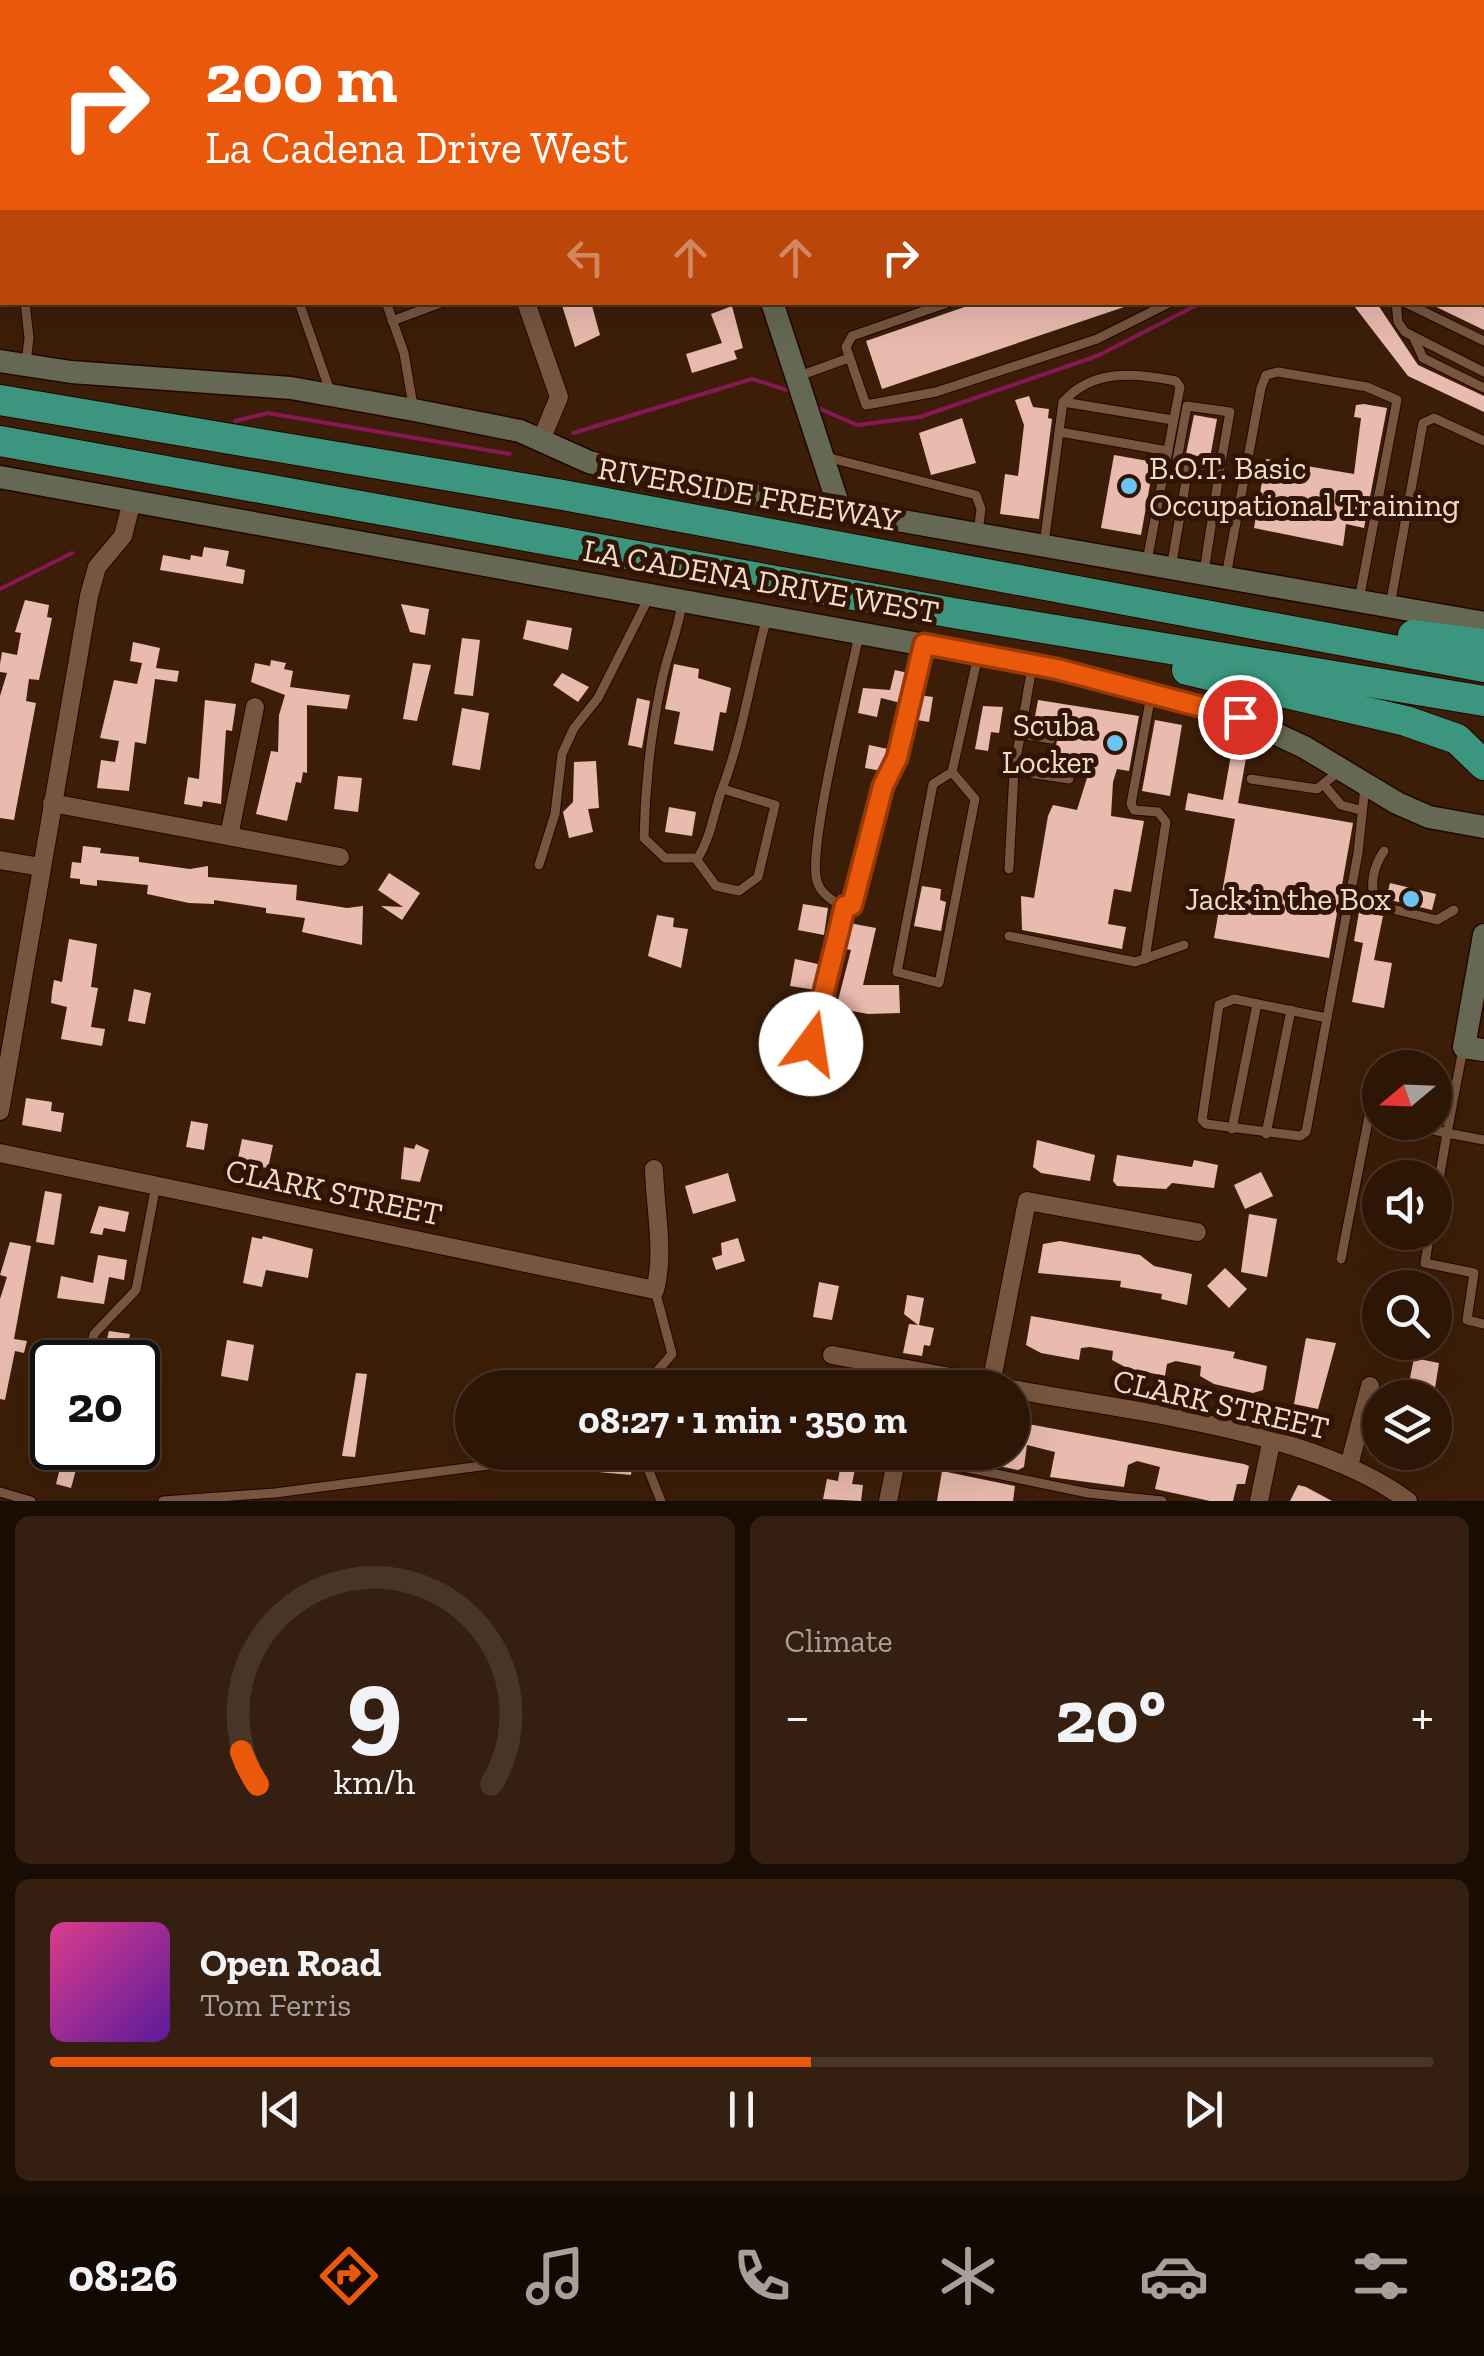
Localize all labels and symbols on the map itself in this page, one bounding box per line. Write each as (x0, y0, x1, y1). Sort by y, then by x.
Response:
street label: RIVERSIDE FREEWAY (595, 449, 903, 539)
place label: B.O.T. Basic Occupational Training (1149, 449, 1460, 524)
marker: B.O.T. Basic Occupational Training (1118, 475, 1140, 497)
street label: LA CADENA DRIVE WEST (580, 531, 942, 631)
pin (1198, 675, 1283, 760)
place label: Scuba Locker (1002, 706, 1095, 781)
marker: Scuba Locker (1104, 732, 1126, 754)
place label: Jack in the Box (1185, 880, 1391, 918)
marker: Jack in the Box (1400, 888, 1422, 910)
position arrow (759, 992, 863, 1096)
north arrow (1362, 1050, 1452, 1140)
street label: CLARK STREET (222, 1151, 446, 1233)
speed limit sign: 20 (30, 1340, 160, 1470)
street label: CLARK STREET (1109, 1361, 1333, 1447)

